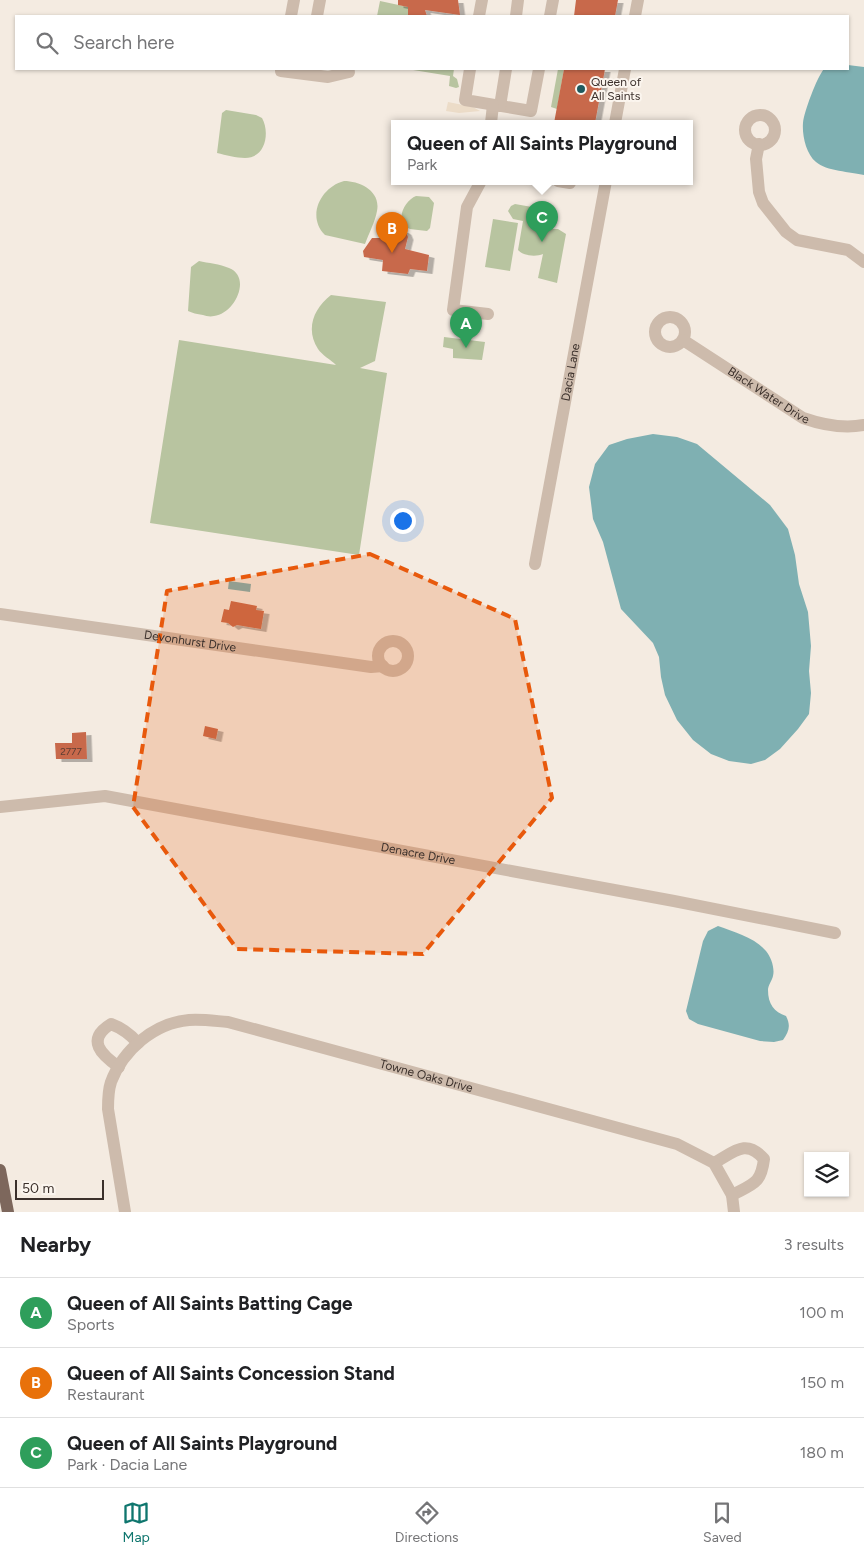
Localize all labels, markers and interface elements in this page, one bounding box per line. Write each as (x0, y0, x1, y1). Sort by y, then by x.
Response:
search box (15, 15, 849, 70)
icon: search (33, 29, 61, 57)
text: Search here (73, 31, 175, 54)
place label: Queen of All Saints (591, 75, 642, 103)
marker: Queen of All Saints (575, 83, 587, 95)
popup (391, 120, 693, 185)
text: Queen of All Saints Playground (407, 132, 677, 155)
text: Park (407, 155, 437, 174)
pin: C (526, 201, 558, 242)
pin: B (376, 212, 408, 253)
pin: A (450, 307, 482, 348)
street label: Dacia Lane (558, 342, 583, 402)
street label: Black Water Drive (725, 364, 811, 427)
your location (390, 508, 416, 534)
street label: Devonhurst Drive (143, 628, 237, 655)
house number: 2777 (60, 745, 82, 758)
street label: Denacre Drive (380, 840, 457, 868)
street label: Towne Oaks Drive (378, 1057, 475, 1095)
map controls (804, 1152, 849, 1197)
button: layers (804, 1152, 849, 1197)
scale bar (15, 1177, 104, 1200)
text: 50 m (22, 1180, 54, 1197)
text: Nearby (20, 1232, 91, 1257)
text: 3 results (784, 1235, 844, 1254)
text: Queen of All Saints Batting Cage (67, 1292, 353, 1315)
text: A (30, 1303, 42, 1322)
text: 100 m (799, 1303, 844, 1322)
text: Sports (67, 1315, 114, 1334)
text: Queen of All Saints Concession Stand (67, 1362, 395, 1385)
text: B (31, 1373, 41, 1392)
text: 150 m (800, 1373, 844, 1392)
text: Restaurant (67, 1385, 145, 1404)
text: Queen of All Saints Playground (67, 1432, 337, 1455)
text: C (30, 1443, 42, 1462)
text: 180 m (800, 1443, 844, 1462)
text: Park · Dacia Lane (67, 1455, 187, 1474)
tab: Map (122, 1499, 150, 1546)
tab: Directions (395, 1499, 459, 1546)
tab: Saved (703, 1499, 742, 1546)

